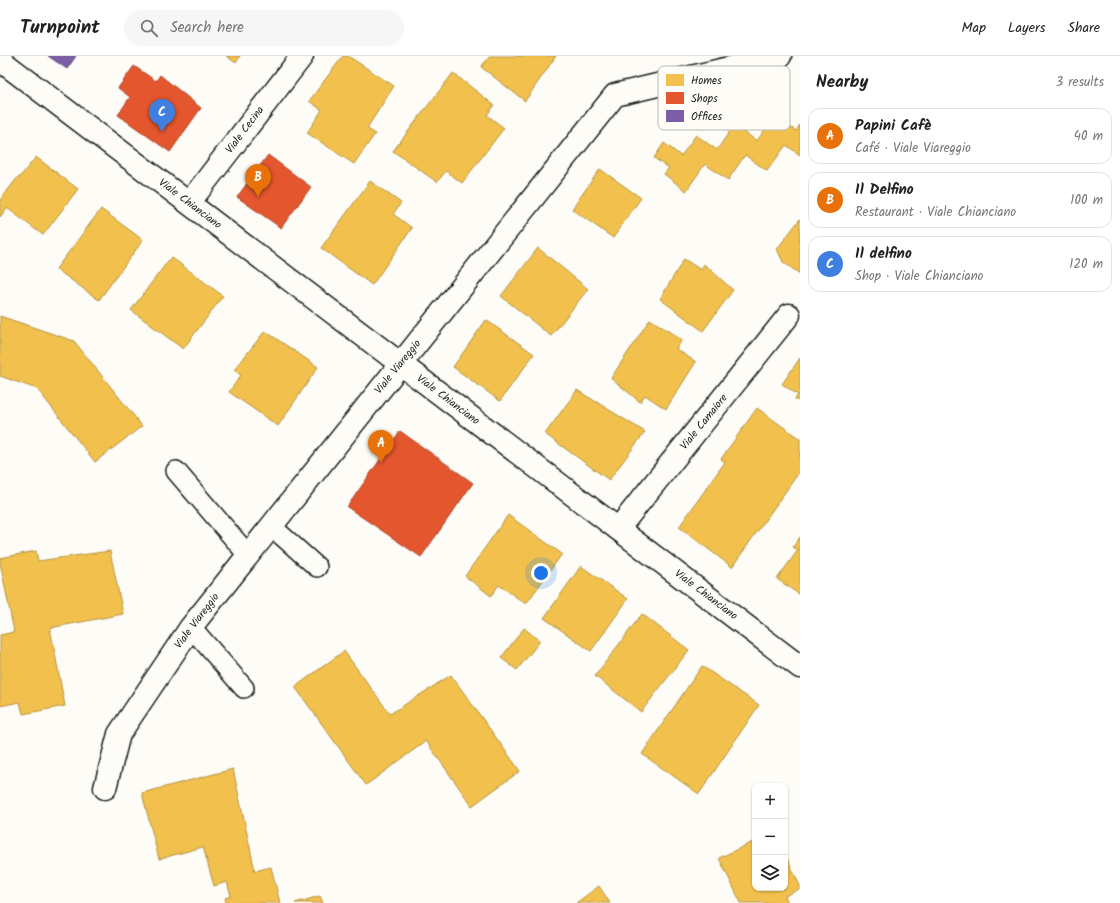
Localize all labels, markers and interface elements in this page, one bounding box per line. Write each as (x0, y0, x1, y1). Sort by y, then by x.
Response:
search box (124, 10, 404, 46)
text: Turnpoint (20, 13, 100, 43)
text: Search here (170, 16, 244, 40)
icon: search (138, 17, 160, 39)
text: Map (962, 17, 986, 39)
text: Layers (1008, 17, 1046, 39)
text: Share (1068, 17, 1100, 39)
legend (658, 66, 790, 130)
text: Nearby (816, 69, 868, 96)
text: Homes (691, 72, 722, 90)
text: 3 results (1056, 72, 1104, 93)
text: Shops (691, 90, 718, 108)
pin: C (149, 99, 175, 132)
street label: Viale Cecina (221, 102, 269, 158)
text: Offices (691, 108, 723, 126)
text: Papini Cafè (855, 114, 931, 138)
text: A (826, 126, 834, 147)
text: 40 m (1074, 126, 1103, 147)
text: Café · Viale Viareggio (855, 138, 971, 159)
pin: B (245, 164, 271, 197)
street label: Viale Chianciano (155, 174, 226, 234)
text: Il Delfino (855, 178, 914, 202)
text: B (826, 190, 834, 211)
text: 100 m (1070, 190, 1103, 211)
text: Restaurant · Viale Chianciano (855, 202, 1016, 223)
text: Il delfino (855, 242, 912, 266)
text: C (826, 254, 834, 275)
text: 120 m (1069, 254, 1103, 275)
text: Shop · Viale Chianciano (855, 266, 984, 287)
street label: Viale Viareggio (370, 336, 426, 398)
street label: Viale Chianciano (413, 370, 484, 430)
street label: Viale Camaiore (676, 390, 732, 454)
pin: A (368, 430, 394, 463)
your location (531, 563, 551, 583)
street label: Viale Chianciano (671, 565, 742, 625)
street label: Viale Viareggio (170, 589, 224, 653)
map controls (752, 783, 788, 891)
button: + (752, 783, 788, 819)
button: − (752, 819, 788, 855)
button: layers (752, 855, 788, 891)

